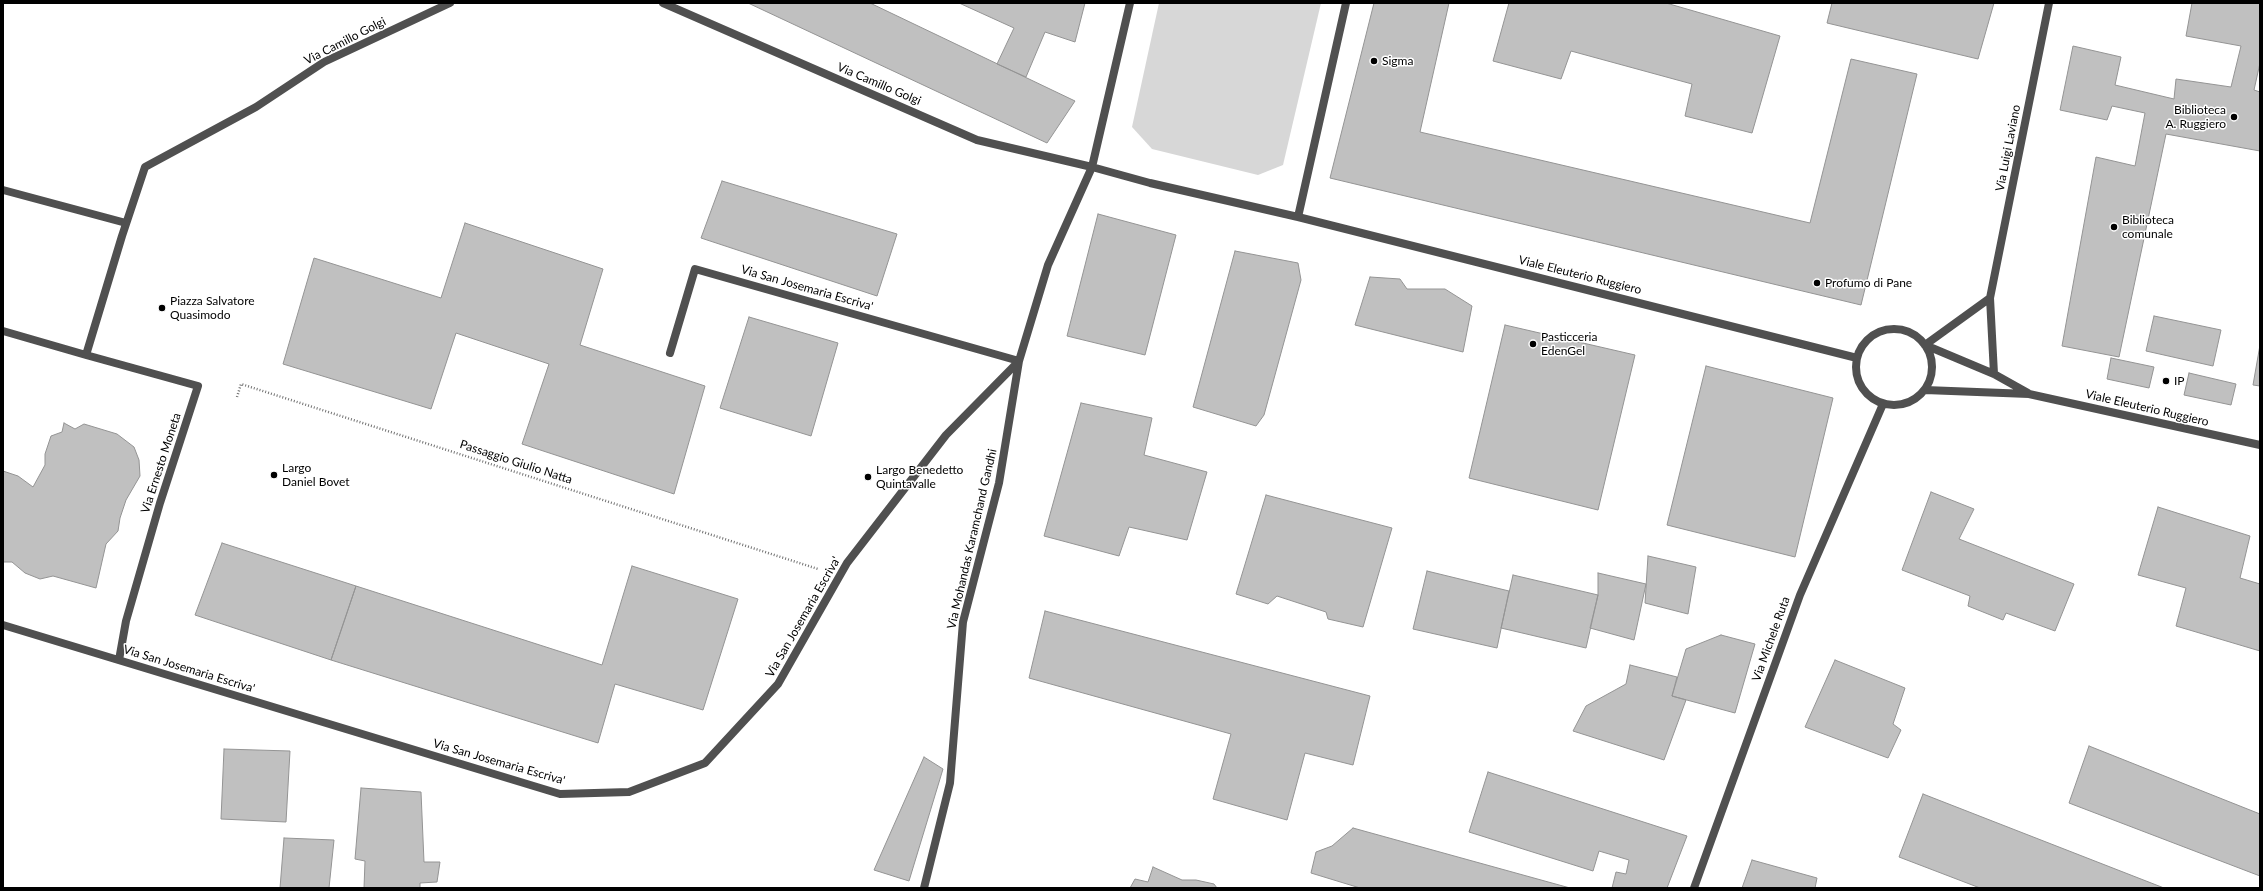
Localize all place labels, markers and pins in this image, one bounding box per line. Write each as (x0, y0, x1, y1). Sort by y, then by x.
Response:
place label: Sigma (1382, 54, 1413, 68)
marker: Sigma (1369, 56, 1379, 66)
place label: Biblioteca A. Ruggiero (2165, 103, 2226, 131)
marker: Biblioteca A. Ruggiero (2229, 112, 2239, 122)
place label: Biblioteca comunale (2122, 213, 2174, 241)
marker: Biblioteca comunale (2109, 222, 2119, 232)
place label: Profumo di Pane (1825, 276, 1912, 290)
marker: Profumo di Pane (1812, 278, 1822, 288)
place label: Piazza Salvatore Quasimodo (170, 294, 255, 322)
marker: Piazza Salvatore Quasimodo (157, 303, 167, 313)
place label: Pasticceria EdenGel (1541, 330, 1597, 358)
marker: Pasticceria EdenGel (1528, 339, 1538, 349)
place label: IP (2174, 374, 2185, 388)
marker: IP (2161, 376, 2171, 386)
place label: Largo Daniel Bovet (282, 461, 350, 489)
place label: Largo Benedetto Quintavalle (876, 463, 963, 491)
marker: Largo Daniel Bovet (269, 470, 279, 480)
marker: Largo Benedetto Quintavalle (863, 472, 873, 482)

